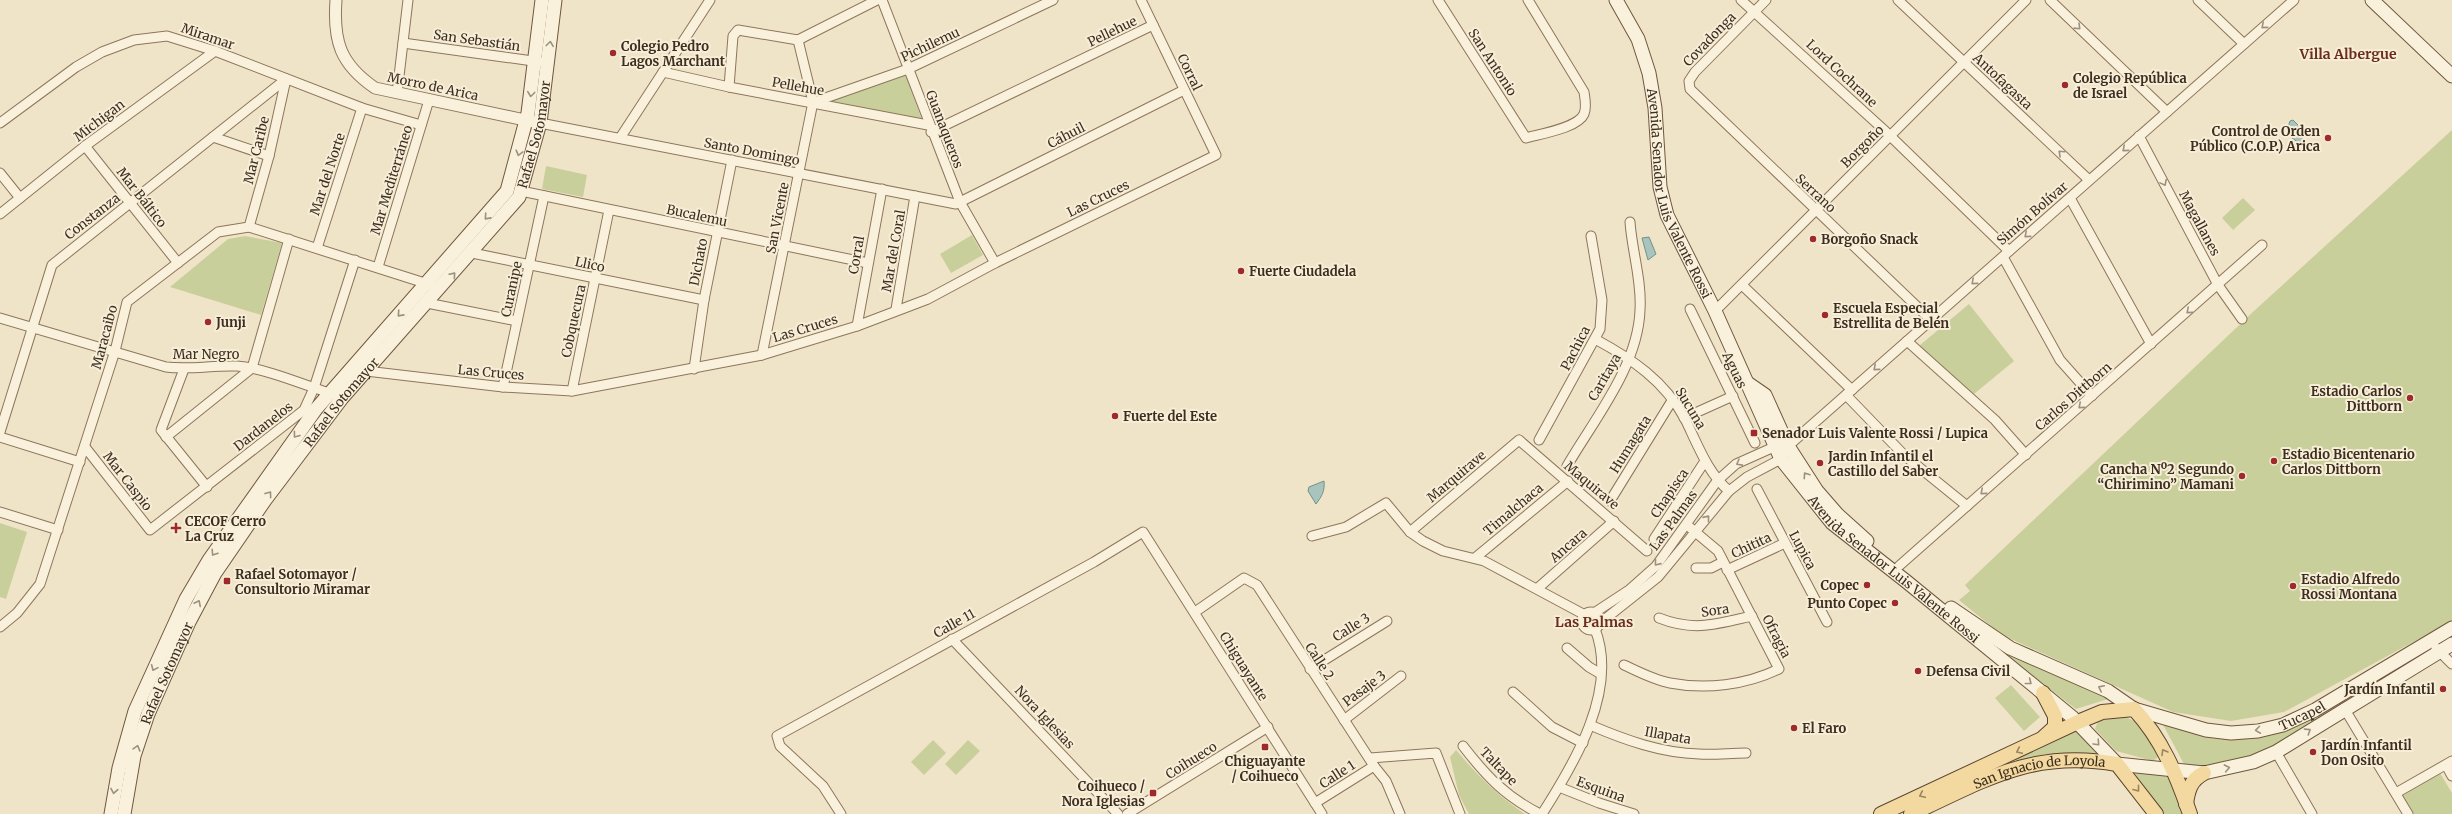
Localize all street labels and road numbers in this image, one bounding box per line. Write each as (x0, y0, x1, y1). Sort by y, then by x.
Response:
street label: Covadonga (1679, 9, 1739, 70)
street label: Pellehue (1085, 12, 1140, 51)
street label: Miramar (179, 19, 237, 54)
street label: Pichilemu (898, 23, 962, 66)
street label: San Antonio (1465, 25, 1521, 100)
street label: San Sebastián (432, 26, 522, 55)
street label: Lord Cochrane (1802, 36, 1881, 111)
street label: Antofagasta (1969, 49, 2036, 113)
street label: Corral (1173, 51, 1206, 93)
street label: Morro de Arica (386, 69, 480, 104)
street label: Pellehue (770, 74, 826, 99)
street label: Rafael Sotomayor (514, 79, 554, 190)
street label: Avenida Senador Luis Valente Rossi (1643, 86, 1715, 301)
street label: Guanaqueros (922, 88, 967, 171)
street label: Michigan (70, 96, 128, 145)
street label: Mar Caribe (240, 114, 273, 186)
street label: Cáhuil (1044, 119, 1088, 152)
street label: Borgoño (1837, 121, 1888, 171)
street label: Mar Mediterráneo (367, 123, 416, 237)
street label: Mar del Norte (306, 131, 349, 217)
street label: Santo Domingo (703, 134, 802, 169)
street label: Mar Báltico (113, 164, 171, 231)
street label: Serrano (1792, 170, 1840, 217)
street label: Las Cruces (1064, 176, 1132, 221)
street label: Simón Bolívar (1993, 178, 2071, 249)
street label: San Vicente (762, 181, 793, 255)
street label: Magallanes (2175, 188, 2224, 259)
street label: Constanza (61, 189, 124, 243)
street label: Bucalemu (665, 201, 729, 230)
street label: Mar del Coral (878, 209, 909, 294)
street label: Corral (845, 235, 868, 276)
street label: Dichato (686, 236, 712, 287)
street label: Llico (573, 253, 607, 276)
street label: Curanipe (497, 259, 526, 319)
street label: Cobquecura (557, 283, 590, 359)
street label: Maracaibo (88, 303, 121, 371)
street label: Las Cruces (771, 311, 840, 346)
street label: Pachica (1557, 323, 1594, 373)
street label: Mar Negro (173, 346, 240, 363)
street label: Aguas (1718, 348, 1751, 391)
street label: Caritaya (1584, 351, 1625, 404)
street label: Rafael Sotomayor (300, 354, 383, 450)
street label: Carlos Dittborn (2031, 358, 2115, 434)
street label: Las Cruces (457, 361, 525, 384)
street label: Sucuna (1671, 384, 1710, 432)
street label: Dardanelos (230, 398, 296, 455)
street label: Humagata (1606, 412, 1655, 476)
street label: Marquirave (1423, 447, 1489, 506)
street label: Mar Caspio (99, 448, 156, 515)
street label: Maquirave (1561, 458, 1623, 513)
street label: Chapisca (1647, 465, 1692, 521)
street label: Timalchaca (1480, 479, 1547, 539)
street label: Las Palmas (1646, 487, 1701, 554)
street label: Avenida Senador Luis Valente Rossi (1804, 491, 1983, 647)
street label: Ancara (1545, 525, 1591, 567)
street label: Lupica (1785, 528, 1820, 573)
street label: Chitita (1728, 529, 1774, 562)
street label: Sora (1700, 600, 1730, 621)
street label: Calle 11 (930, 605, 978, 642)
street label: Calle 3 (1329, 609, 1373, 645)
street label: Ofragia (1758, 612, 1795, 661)
street label: Rafael Sotomayor (137, 619, 197, 727)
street label: Chiguayante (1216, 629, 1272, 704)
street label: Calle 2 (1301, 639, 1338, 683)
street label: Pasaje 3 (1339, 667, 1389, 710)
street label: Nora Iglesias (1011, 682, 1078, 753)
street label: Tucapel (2276, 698, 2329, 735)
street label: Illapata (1643, 723, 1692, 748)
street label: Coihueco (1162, 738, 1220, 783)
street label: Taltape (1476, 744, 1521, 789)
street label: San Ignacio de Loyola (1971, 752, 2106, 793)
street label: Calle 1 (1316, 756, 1359, 792)
street label: Esquina (1574, 773, 1627, 806)

